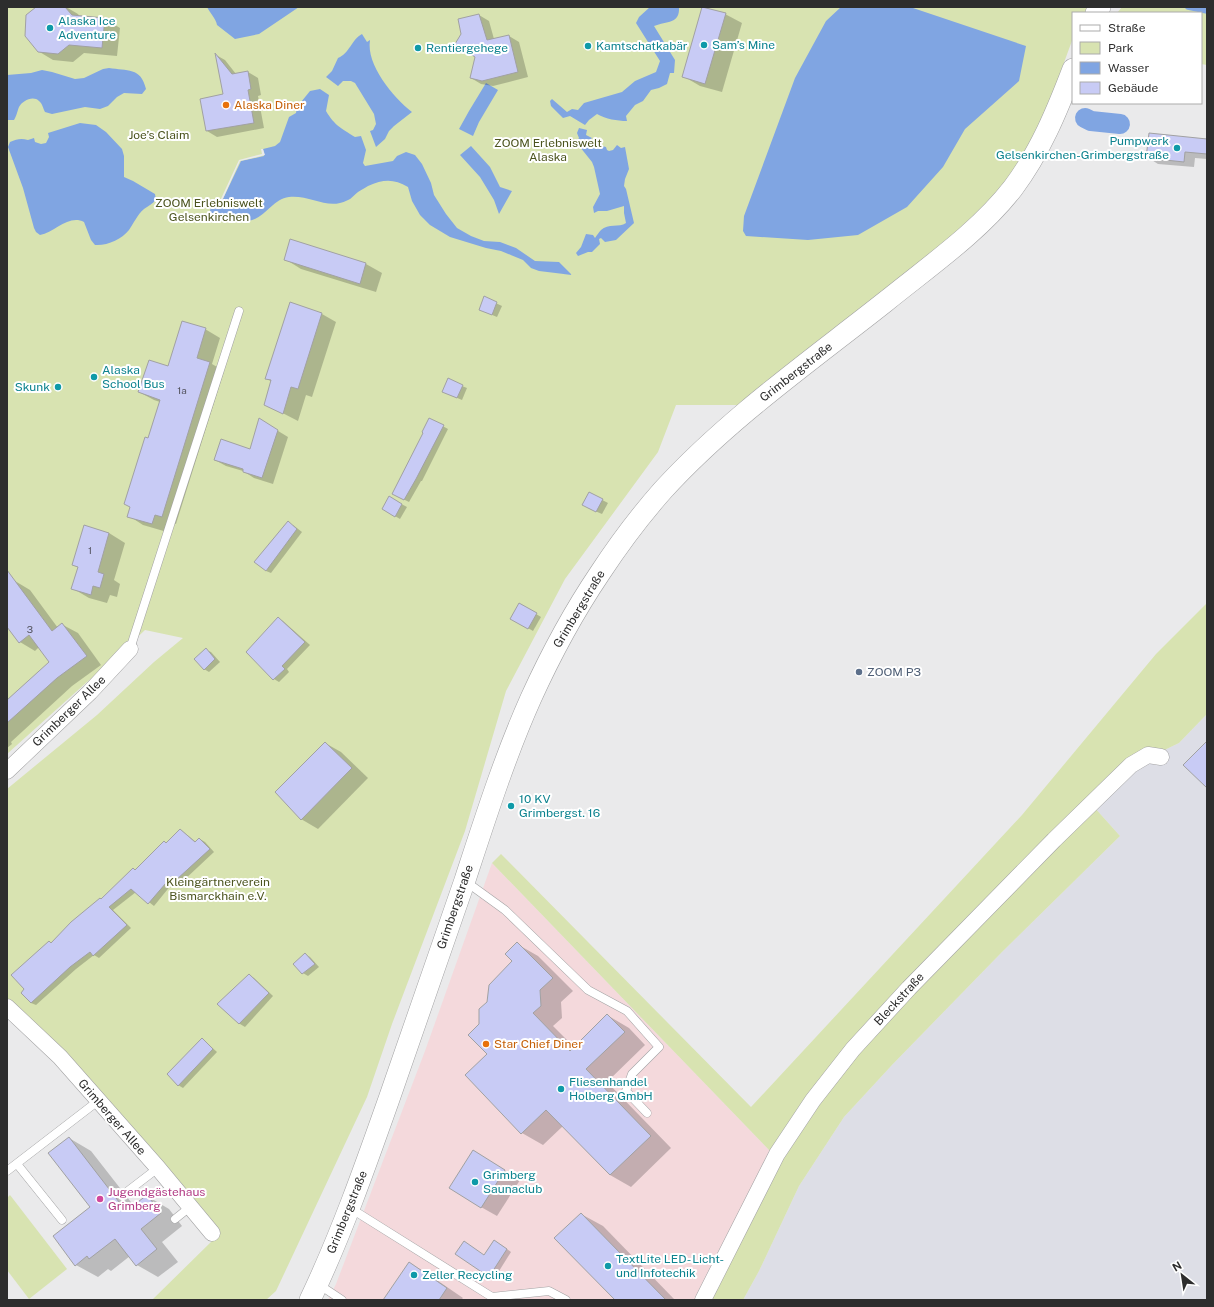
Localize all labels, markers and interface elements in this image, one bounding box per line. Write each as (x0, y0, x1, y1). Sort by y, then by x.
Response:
legend (1072, 12, 1202, 104)
place label: Alaska Ice Adventure (58, 14, 116, 42)
text: Straße (1108, 21, 1146, 35)
marker: Alaska Ice Adventure (45, 23, 55, 33)
place label: Sam’s Mine (712, 38, 775, 52)
place label: Kamtschatkabär (596, 39, 688, 53)
marker: Sam’s Mine (699, 40, 709, 50)
place label: Rentiergehege (426, 41, 508, 55)
marker: Kamtschatkabär (583, 41, 593, 51)
text: Park (1108, 41, 1134, 55)
marker: Rentiergehege (413, 43, 423, 53)
text: Wasser (1108, 61, 1149, 75)
text: Gebäude (1108, 81, 1158, 95)
place label: Alaska Diner (234, 98, 305, 112)
marker: Alaska Diner (221, 100, 231, 110)
park label: Joe’s Claim (129, 128, 189, 142)
place label: Pumpwerk Gelsenkirchen-Grimbergstraße (996, 134, 1169, 162)
park label: ZOOM Erlebniswelt Alaska (494, 136, 602, 164)
marker: Pumpwerk Gelsenkirchen-Grimbergstraße (1172, 143, 1182, 153)
park label: ZOOM Erlebniswelt Gelsenkirchen (155, 196, 263, 224)
street label: Grimbergstraße (757, 339, 835, 405)
place label: Alaska School Bus (102, 363, 165, 391)
marker: Alaska School Bus (89, 372, 99, 382)
place label: Skunk (15, 380, 50, 394)
marker: Skunk (53, 382, 63, 392)
house number: 1a (177, 384, 187, 396)
house number: 1 (88, 544, 92, 556)
street label: Grimbergstraße (550, 567, 608, 650)
house number: 3 (27, 623, 33, 635)
place label: ZOOM P3 (867, 665, 921, 679)
marker: ZOOM P3 (854, 667, 864, 677)
street label: Grimberger Allee (30, 672, 109, 749)
place label: 10 KV Grimbergst. 16 (519, 792, 600, 820)
marker: 10 KV Grimbergst. 16 (506, 801, 516, 811)
street label: Grimbergstraße (434, 863, 476, 951)
park label: Kleingärtnerverein Bismarckhain e.V. (166, 875, 270, 903)
street label: Bleckstraße (871, 970, 927, 1028)
place label: Star Chief Diner (494, 1037, 583, 1051)
marker: Star Chief Diner (481, 1039, 491, 1049)
place label: Fliesenhandel Holberg GmbH (569, 1075, 653, 1103)
street label: Grimberger Allee (75, 1076, 149, 1158)
marker: Fliesenhandel Holberg GmbH (556, 1084, 566, 1094)
street label: Grimbergstraße (324, 1168, 370, 1256)
place label: Grimberg Saunaclub (483, 1168, 542, 1196)
marker: Grimberg Saunaclub (470, 1177, 480, 1187)
place label: Jugendgästehaus Grimberg (108, 1185, 205, 1213)
marker: Jugendgästehaus Grimberg (95, 1194, 105, 1204)
place label: TextLite LED- Licht- und Infotechik (616, 1252, 724, 1280)
north arrow (1162, 1255, 1202, 1295)
text: N (1170, 1259, 1184, 1274)
marker: TextLite LED- Licht- und Infotechik (603, 1261, 613, 1271)
place label: Zeller Recycling (422, 1268, 512, 1282)
marker: Zeller Recycling (409, 1270, 419, 1280)

